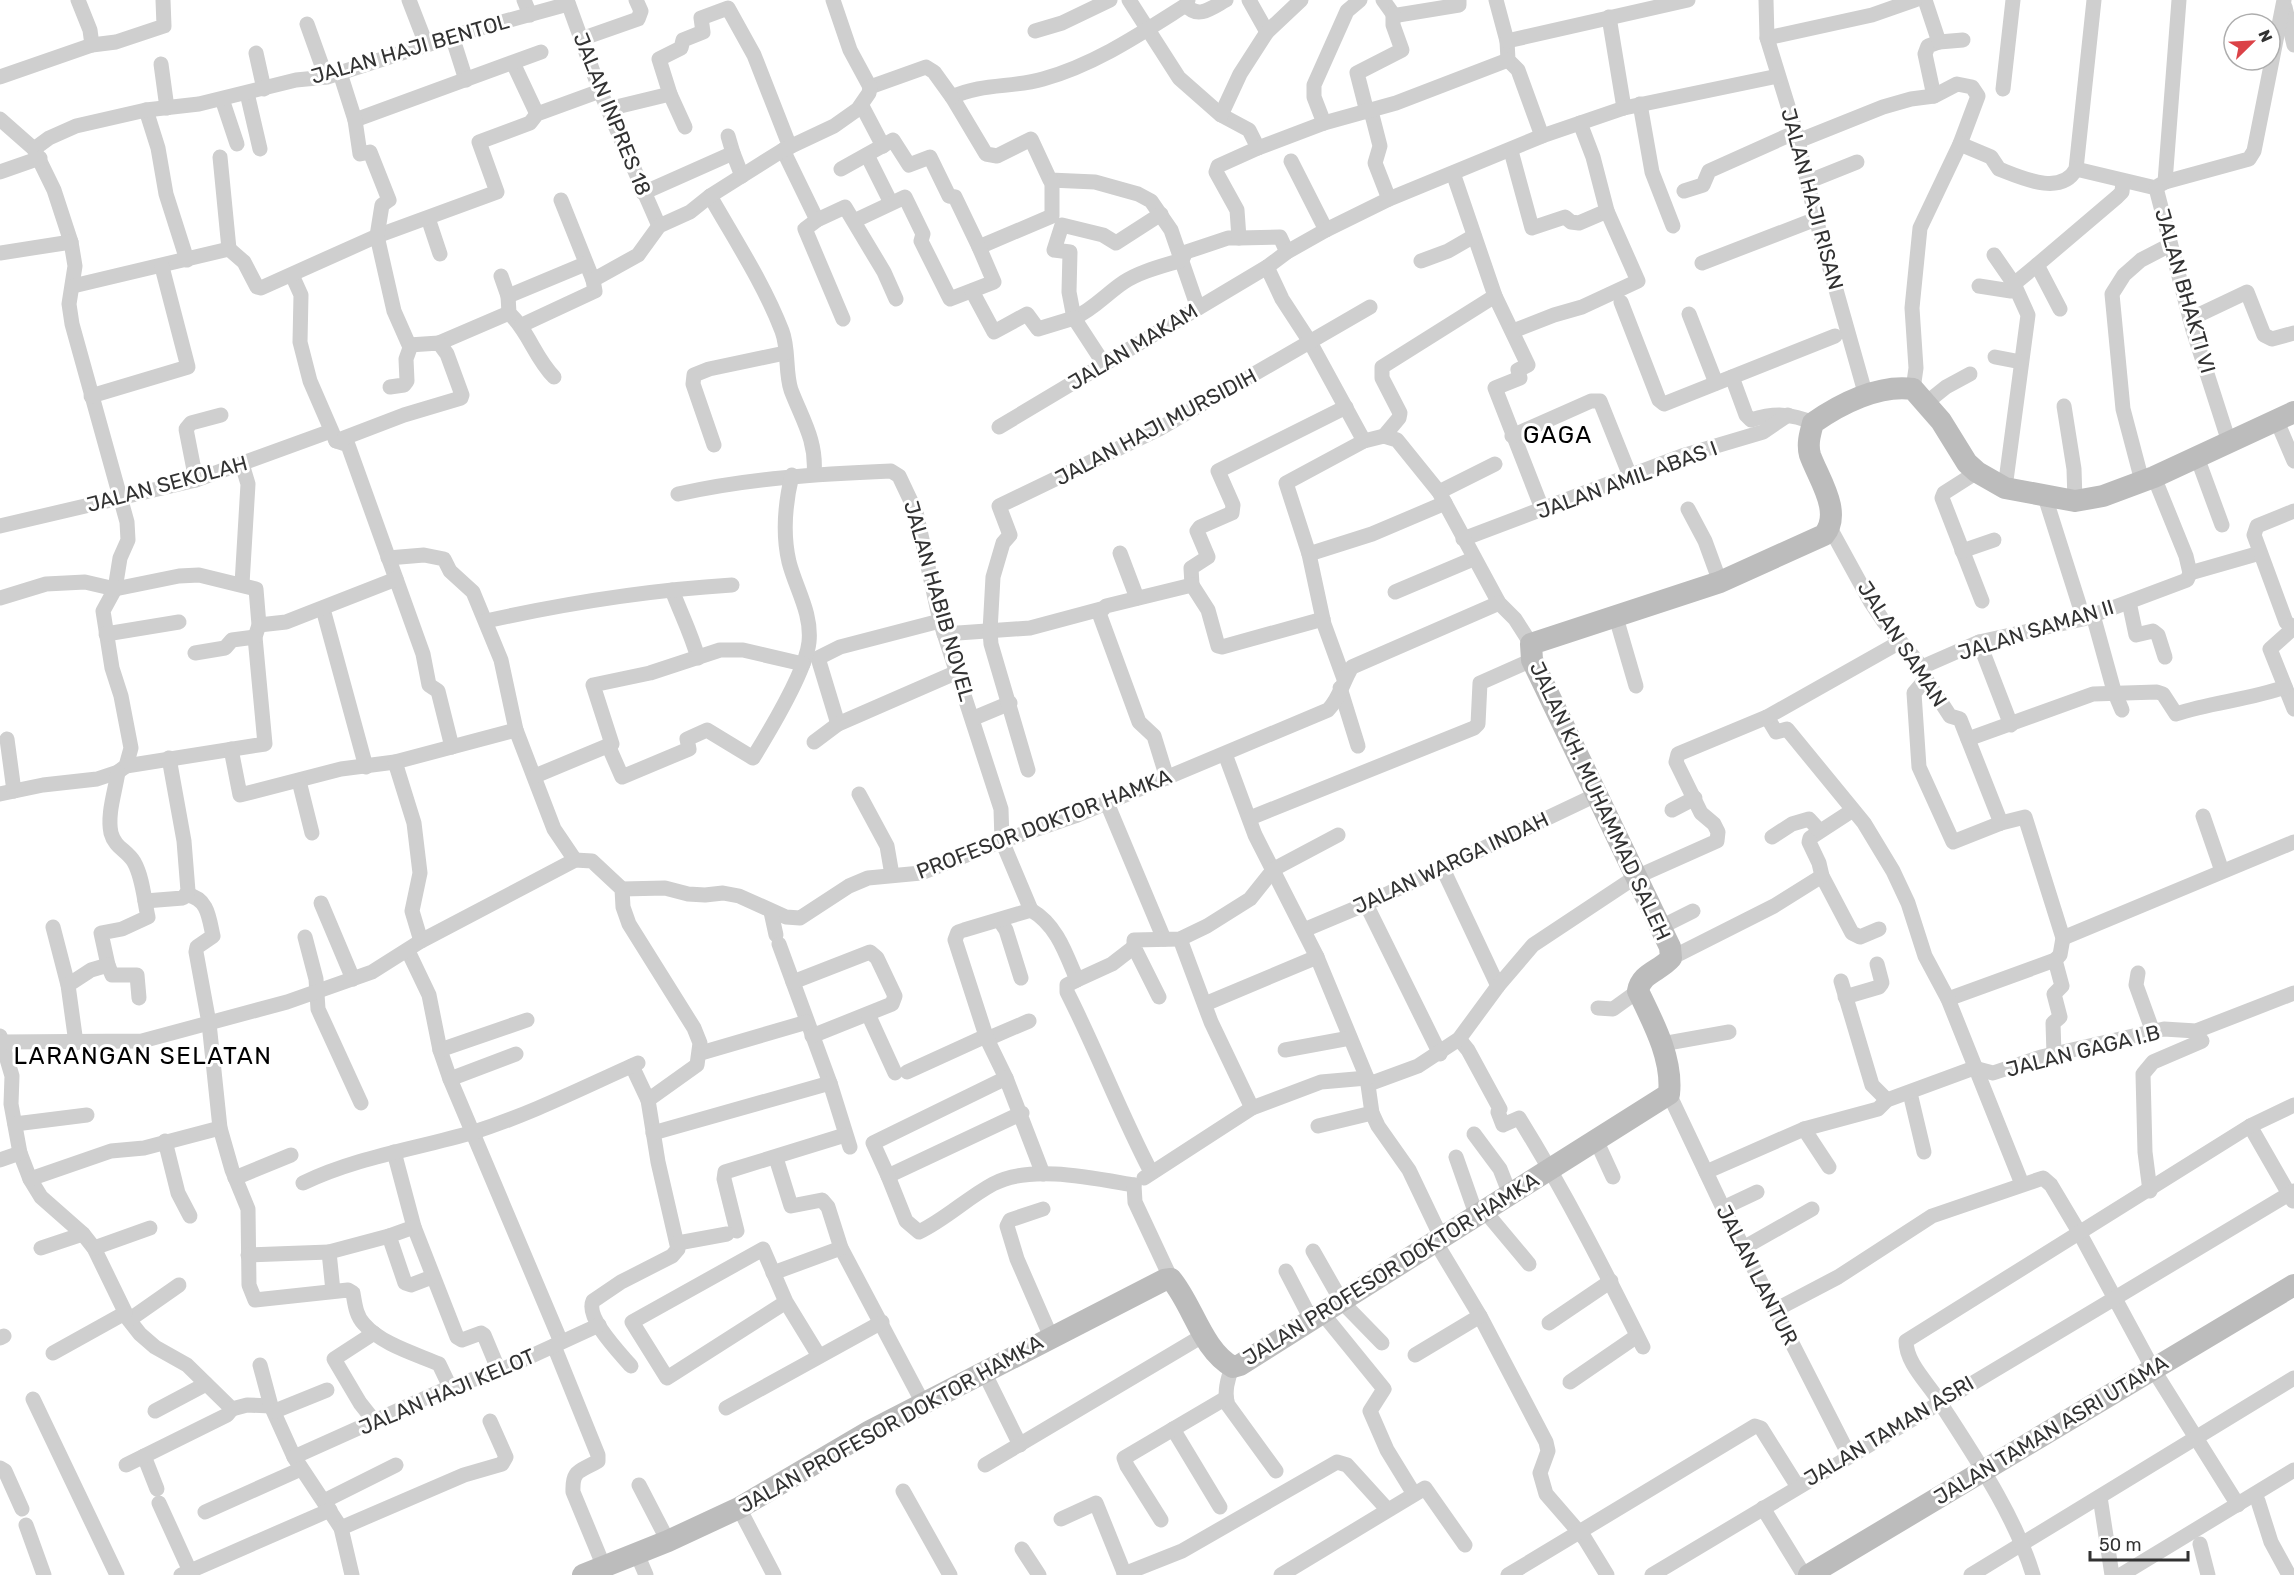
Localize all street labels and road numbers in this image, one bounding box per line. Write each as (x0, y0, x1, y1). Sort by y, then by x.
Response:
street label: JALAN HAJI BENTOL (308, 8, 512, 89)
street label: JALAN INPRES 18 (568, 29, 657, 199)
street label: JALAN HAJI RISAN (1776, 105, 1849, 292)
street label: JALAN BHAKTI VI (2150, 206, 2221, 376)
street label: JALAN MAKAM (1063, 298, 1202, 395)
street label: JALAN HAJI MURSIDIH (1051, 363, 1261, 490)
street label: JALAN AMIL ABAS I (1533, 435, 1720, 524)
street label: JALAN SEKOLAH (84, 450, 250, 517)
street label: JALAN HABIB NOVEL (899, 498, 980, 704)
street label: JALAN SAMAN (1852, 576, 1952, 711)
street label: JALAN SAMAN II (1955, 594, 2117, 665)
street label: JALAN KH. MUHAMMAD SALEH (1525, 657, 1676, 944)
street label: PROFESOR DOKTOR HAMKA (913, 763, 1175, 884)
street label: JALAN WARGA INDAH (1349, 806, 1552, 919)
street label: JALAN GAGA I.B (2003, 1019, 2163, 1082)
street label: JALAN PROFESOR DOKTOR HAMKA (1238, 1167, 1543, 1370)
street label: JALAN LANTUR (1711, 1201, 1804, 1349)
street label: JALAN PROFESOR DOKTOR HAMKA (734, 1329, 1047, 1518)
street label: JALAN HAJI KELOT (355, 1343, 539, 1440)
street label: JALAN TAMAN ASRI UTAMA (1929, 1350, 2172, 1509)
street label: JALAN TAMAN ASRI (1799, 1370, 1978, 1491)

